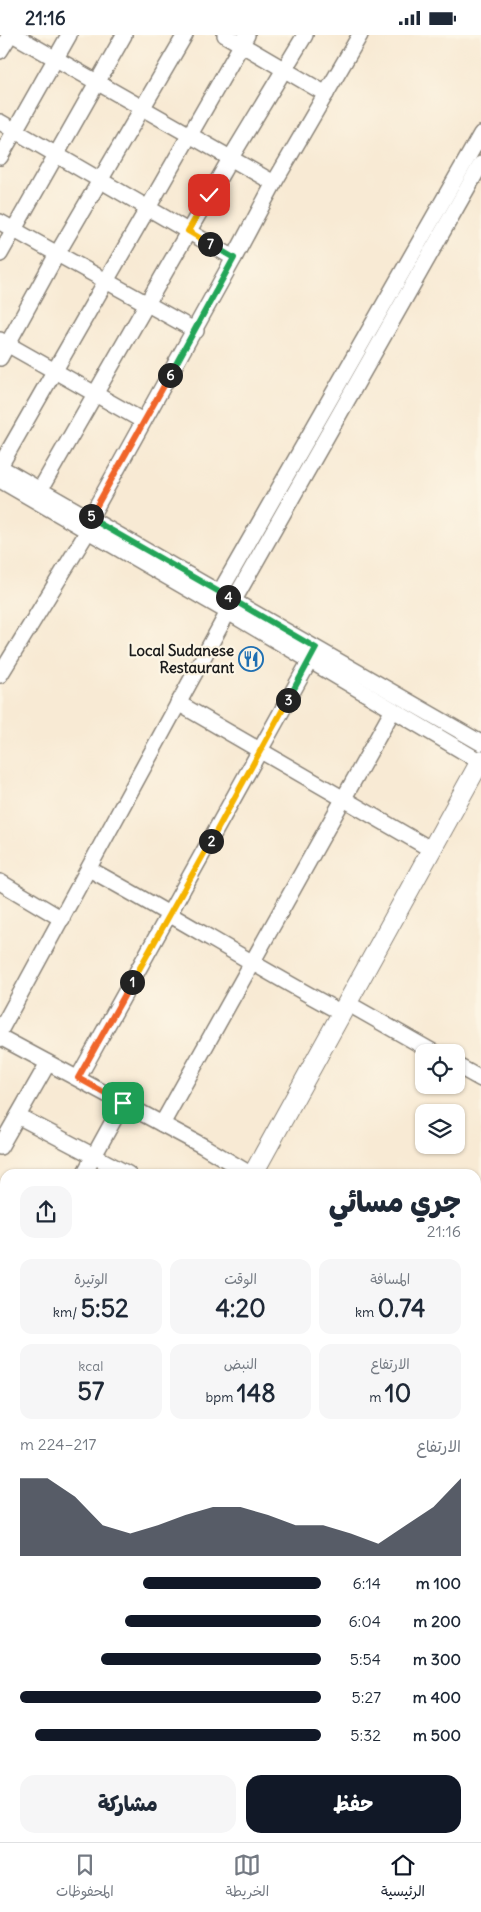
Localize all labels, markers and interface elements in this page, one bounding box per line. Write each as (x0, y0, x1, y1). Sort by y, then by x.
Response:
text: 21:16 (25, 6, 66, 30)
pin (188, 174, 230, 216)
icon: check (195, 181, 223, 209)
pin: 7 (198, 231, 222, 257)
text: 7 (207, 235, 214, 253)
pin: 6 (158, 363, 182, 387)
text: 6 (166, 366, 175, 384)
pin: 5 (78, 503, 104, 529)
text: 5 (87, 507, 96, 525)
pin: 4 (216, 585, 240, 609)
text: 4 (224, 588, 233, 606)
place label: Local Sudanese Restaurant (128, 641, 235, 677)
restaurant icon: Local Sudanese Restaurant (238, 646, 264, 672)
pin: 3 (276, 687, 300, 713)
text: 3 (285, 691, 292, 709)
pin: 2 (198, 829, 224, 853)
text: 2 (208, 832, 215, 850)
pin: 1 (120, 969, 144, 995)
text: 1 (130, 973, 135, 991)
map controls (415, 1044, 465, 1154)
button: locate (415, 1044, 465, 1094)
pin (102, 1082, 144, 1124)
icon: arrive (109, 1089, 137, 1117)
button: layers (415, 1104, 465, 1154)
text: جري مسائي (329, 1184, 461, 1220)
button: share (20, 1186, 72, 1238)
text: 21:16 (427, 1221, 461, 1241)
text: الوتيرة (74, 1270, 108, 1288)
text: الوقت (224, 1270, 257, 1288)
text: المسافة (370, 1270, 410, 1288)
text: 5:52 (81, 1292, 129, 1324)
text: 4:20 (215, 1292, 266, 1324)
text: 0.74 (378, 1292, 425, 1324)
text: /km (53, 1303, 81, 1321)
text: km (355, 1303, 378, 1321)
text: النبض (224, 1355, 257, 1373)
text: الارتفاع (371, 1355, 410, 1373)
text: kcal (78, 1357, 103, 1375)
text: 57 (78, 1375, 104, 1407)
text: 148 (237, 1377, 276, 1409)
text: 10 (385, 1377, 411, 1409)
text: bpm (205, 1388, 237, 1406)
text: m (369, 1388, 385, 1406)
text: 217–224 m (20, 1434, 96, 1454)
text: الارتفاع (416, 1436, 461, 1456)
text: 6:14 (353, 1573, 381, 1593)
text: 100 m (416, 1573, 461, 1593)
text: 6:04 (348, 1611, 381, 1631)
text: 200 m (413, 1611, 461, 1631)
text: 5:54 (350, 1649, 381, 1669)
text: 300 m (413, 1649, 461, 1669)
text: 5:27 (352, 1687, 381, 1707)
text: 400 m (413, 1687, 461, 1707)
text: 5:32 (350, 1725, 381, 1745)
text: 500 m (413, 1725, 461, 1745)
button: مشاركة (20, 1775, 236, 1833)
button: حفظ (246, 1775, 461, 1833)
tab: المحفوظات (56, 1851, 114, 1904)
tab: الخريطة (226, 1851, 269, 1904)
tab: الرئيسية (381, 1851, 425, 1904)

